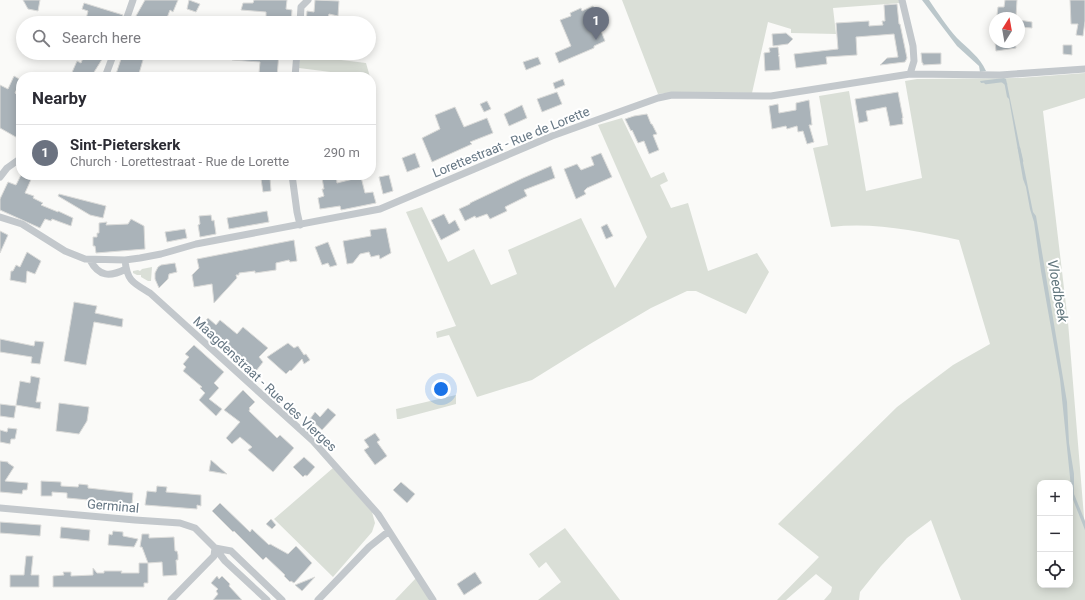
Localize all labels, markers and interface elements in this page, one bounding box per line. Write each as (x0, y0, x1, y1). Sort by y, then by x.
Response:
pin: 1 (583, 7, 609, 40)
north arrow (989, 12, 1025, 48)
search box (16, 16, 376, 60)
icon: search (30, 27, 52, 49)
text: Search here (62, 29, 141, 47)
text: Nearby (32, 88, 87, 108)
street label: Lorettestraat - Rue de Lorette (430, 103, 592, 180)
text: Sint-Pieterskerk (70, 136, 180, 154)
text: 1 (41, 145, 49, 160)
text: 290 m (323, 145, 360, 160)
text: Church · Lorettestraat - Rue de Lorette (70, 154, 289, 169)
water label: Vloedbeek (1045, 258, 1072, 325)
street label: Maagdenstraat - Rue des Vierges (190, 313, 340, 455)
your location (431, 379, 451, 399)
map controls (1037, 480, 1073, 588)
button: + (1037, 480, 1073, 516)
street label: Germinal (86, 496, 140, 516)
button: − (1037, 516, 1073, 552)
button: locate (1037, 552, 1073, 588)

